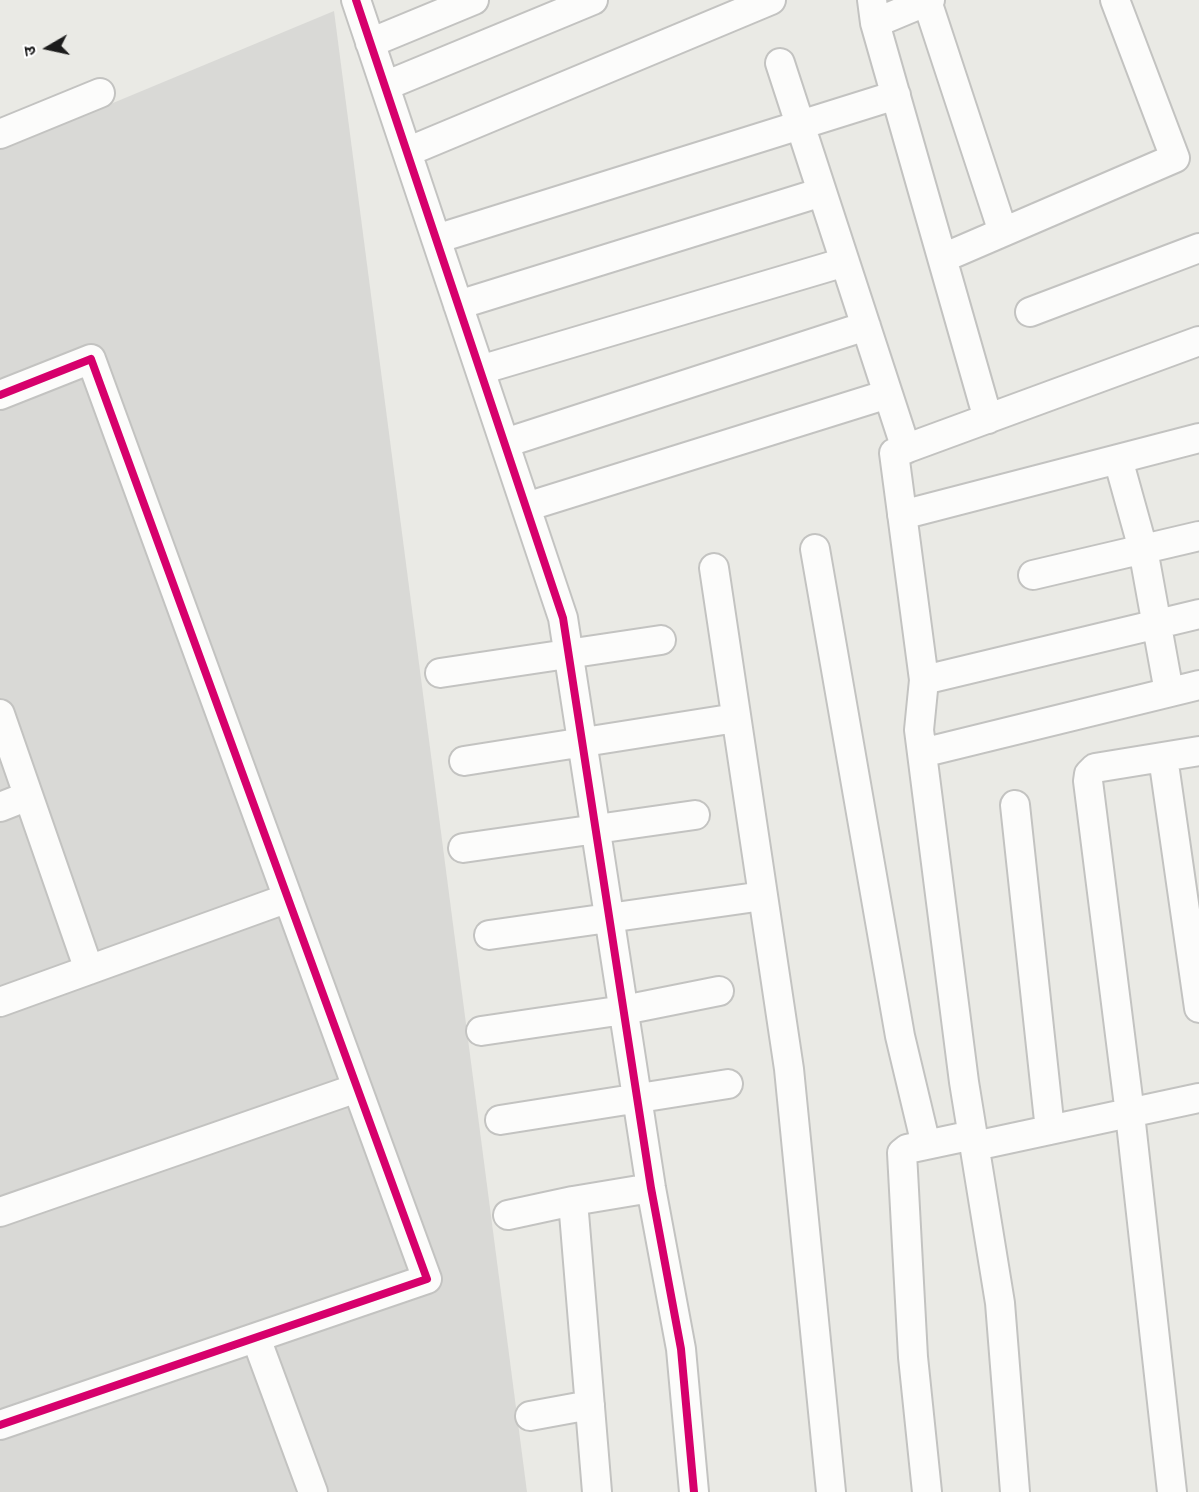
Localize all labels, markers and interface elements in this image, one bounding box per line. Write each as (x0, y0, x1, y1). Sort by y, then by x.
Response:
north arrow (18, 18, 78, 78)
text: उ (19, 44, 42, 57)

